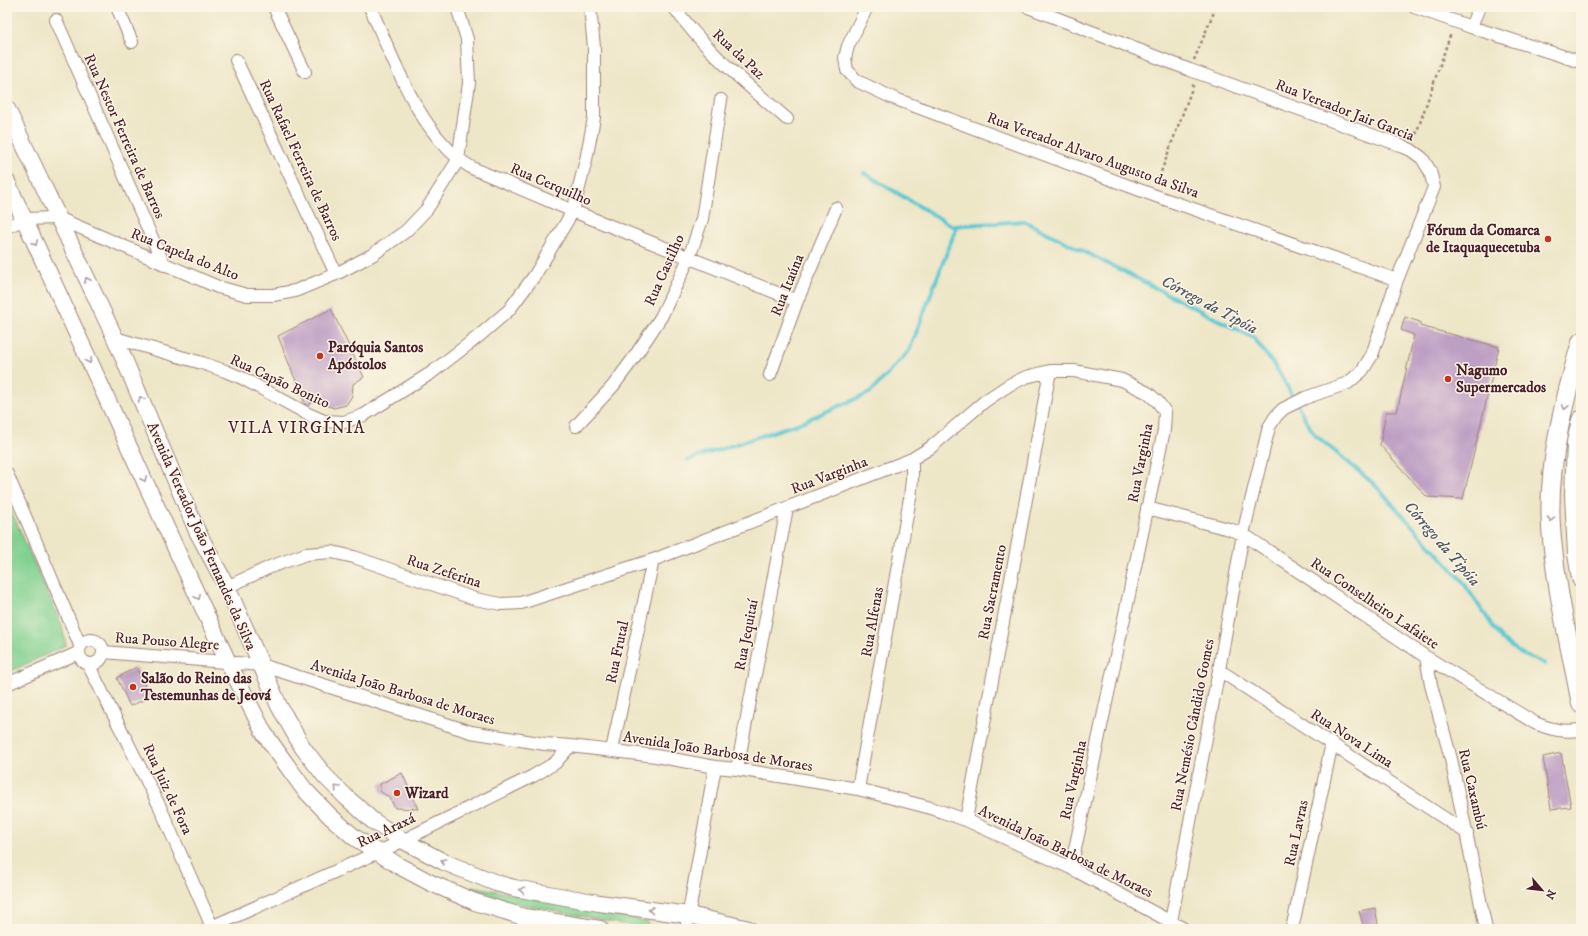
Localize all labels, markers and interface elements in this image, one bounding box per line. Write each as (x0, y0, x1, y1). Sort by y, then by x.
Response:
street label: Rua da Paz (708, 25, 769, 84)
street label: Rua Nestor Ferreira de Barros (80, 51, 170, 222)
street label: Rua Vereador Jair Garcia (1273, 75, 1418, 146)
street label: Rua Rafael Ferreira de Barros (255, 76, 346, 244)
street label: Rua Vereador Alvaro Augusto da Silva (984, 108, 1202, 203)
street label: Rua Cerquilho (507, 159, 594, 210)
place label: Fórum da Comarca de Itaquaquecetuba (1426, 221, 1541, 258)
street label: Rua Capela do Alto (128, 224, 242, 285)
street label: Rua Castilho (640, 231, 689, 309)
marker: Fórum da Comarca de Itaquaquecetuba (1543, 234, 1553, 244)
one-way arrow (30, 239, 38, 246)
street label: Rua Itaúna (766, 251, 809, 319)
water label: Córrego da Tipóia (1158, 271, 1261, 339)
one-way arrow (84, 277, 92, 284)
place label: Paróquia Santos Apóstolos (327, 338, 423, 374)
street label: Rua Capão Bonito (227, 350, 333, 413)
marker: Paróquia Santos Apóstolos (315, 351, 325, 361)
one-way arrow (84, 357, 92, 364)
place label: Nagumo Supermercados (1456, 361, 1546, 397)
marker: Nagumo Supermercados (1443, 374, 1453, 384)
one-way arrow (137, 395, 145, 402)
one-way arrow (1561, 403, 1569, 410)
district label: VILA VIRGÍNIA (227, 416, 366, 439)
street label: Avenida Vereador João Fernandes da Silva (142, 419, 261, 654)
street label: Rua Varginha (1123, 421, 1158, 504)
street label: Rua Varginha (788, 452, 871, 499)
one-way arrow (139, 475, 147, 482)
water label: Córrego da Tipóia (1400, 497, 1485, 590)
one-way arrow (1547, 516, 1555, 522)
street label: Rua Sacramento (974, 543, 1011, 641)
street label: Rua Zeferina (404, 551, 484, 593)
street label: Rua Conselheiro Lafaiete (1307, 553, 1443, 654)
street label: Rua Alfenas (857, 585, 888, 659)
one-way arrow (193, 593, 201, 601)
street label: Rua Jequitaí (730, 597, 763, 672)
street label: Rua Frutal (602, 618, 634, 685)
street label: Rua Pouso Alegre (114, 628, 220, 655)
street label: Rua Nemésio Cândido Gomes (1166, 637, 1219, 813)
street label: Avenida João Barbosa de Moraes (308, 655, 497, 730)
place label: Salão do Reino das Testemunhas de Jeová (140, 669, 272, 705)
marker: Salão do Reino das Testemunhas de Jeová (128, 682, 138, 692)
street label: Rua Nova Lima (1307, 705, 1397, 772)
street label: Avenida João Barbosa de Moraes (622, 727, 814, 776)
street label: Rua Varginha (1056, 738, 1091, 821)
street label: Rua Juiz de Fora (138, 741, 197, 838)
street label: Rua Caxambú (1454, 747, 1491, 831)
place label: Wizard (404, 784, 449, 803)
one-way arrow (334, 785, 342, 793)
marker: Wizard (392, 788, 402, 798)
street label: Rua Lavras (1280, 798, 1313, 868)
street label: Avenida João Barbosa de Moraes (975, 801, 1156, 902)
street label: Rua Araxá (354, 808, 419, 852)
one-way arrow (440, 858, 447, 866)
north arrow (1522, 870, 1562, 910)
one-way arrow (519, 886, 525, 895)
text: N (1542, 887, 1558, 901)
one-way arrow (647, 906, 654, 915)

